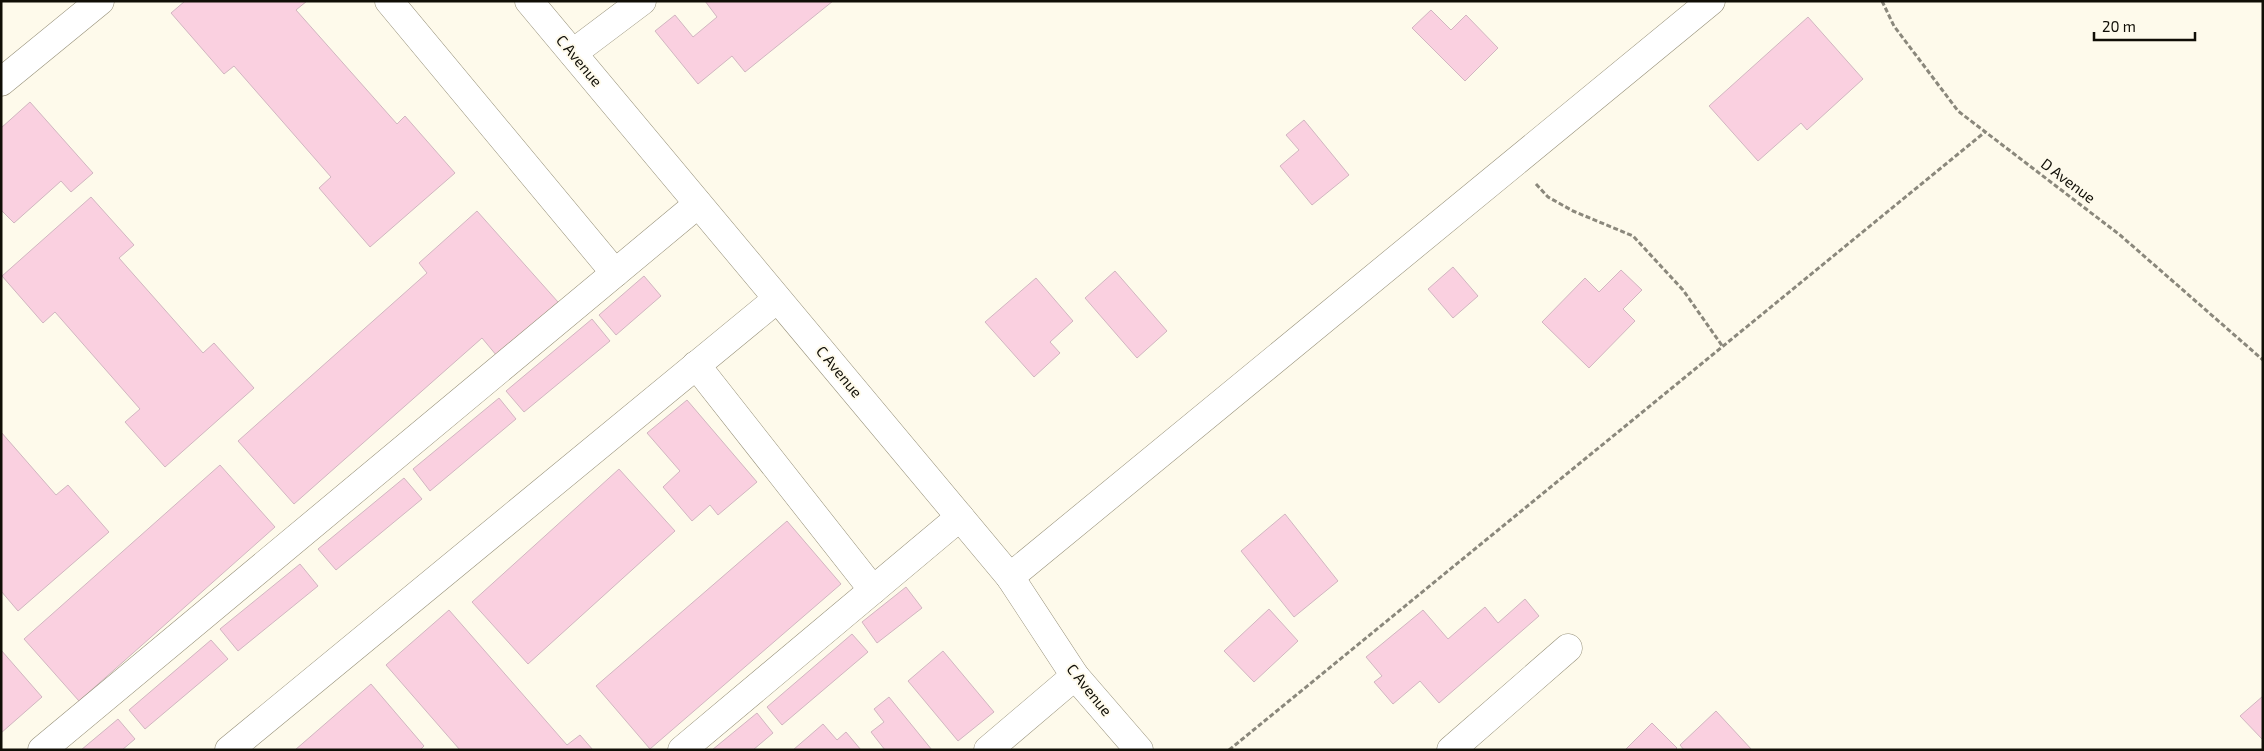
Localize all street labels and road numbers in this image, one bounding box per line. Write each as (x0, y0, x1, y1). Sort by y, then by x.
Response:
street label: C Avenue (553, 31, 607, 90)
street label: D Avenue (2038, 154, 2099, 206)
street label: C Avenue (813, 342, 867, 401)
street label: C Avenue (1063, 660, 1116, 719)

